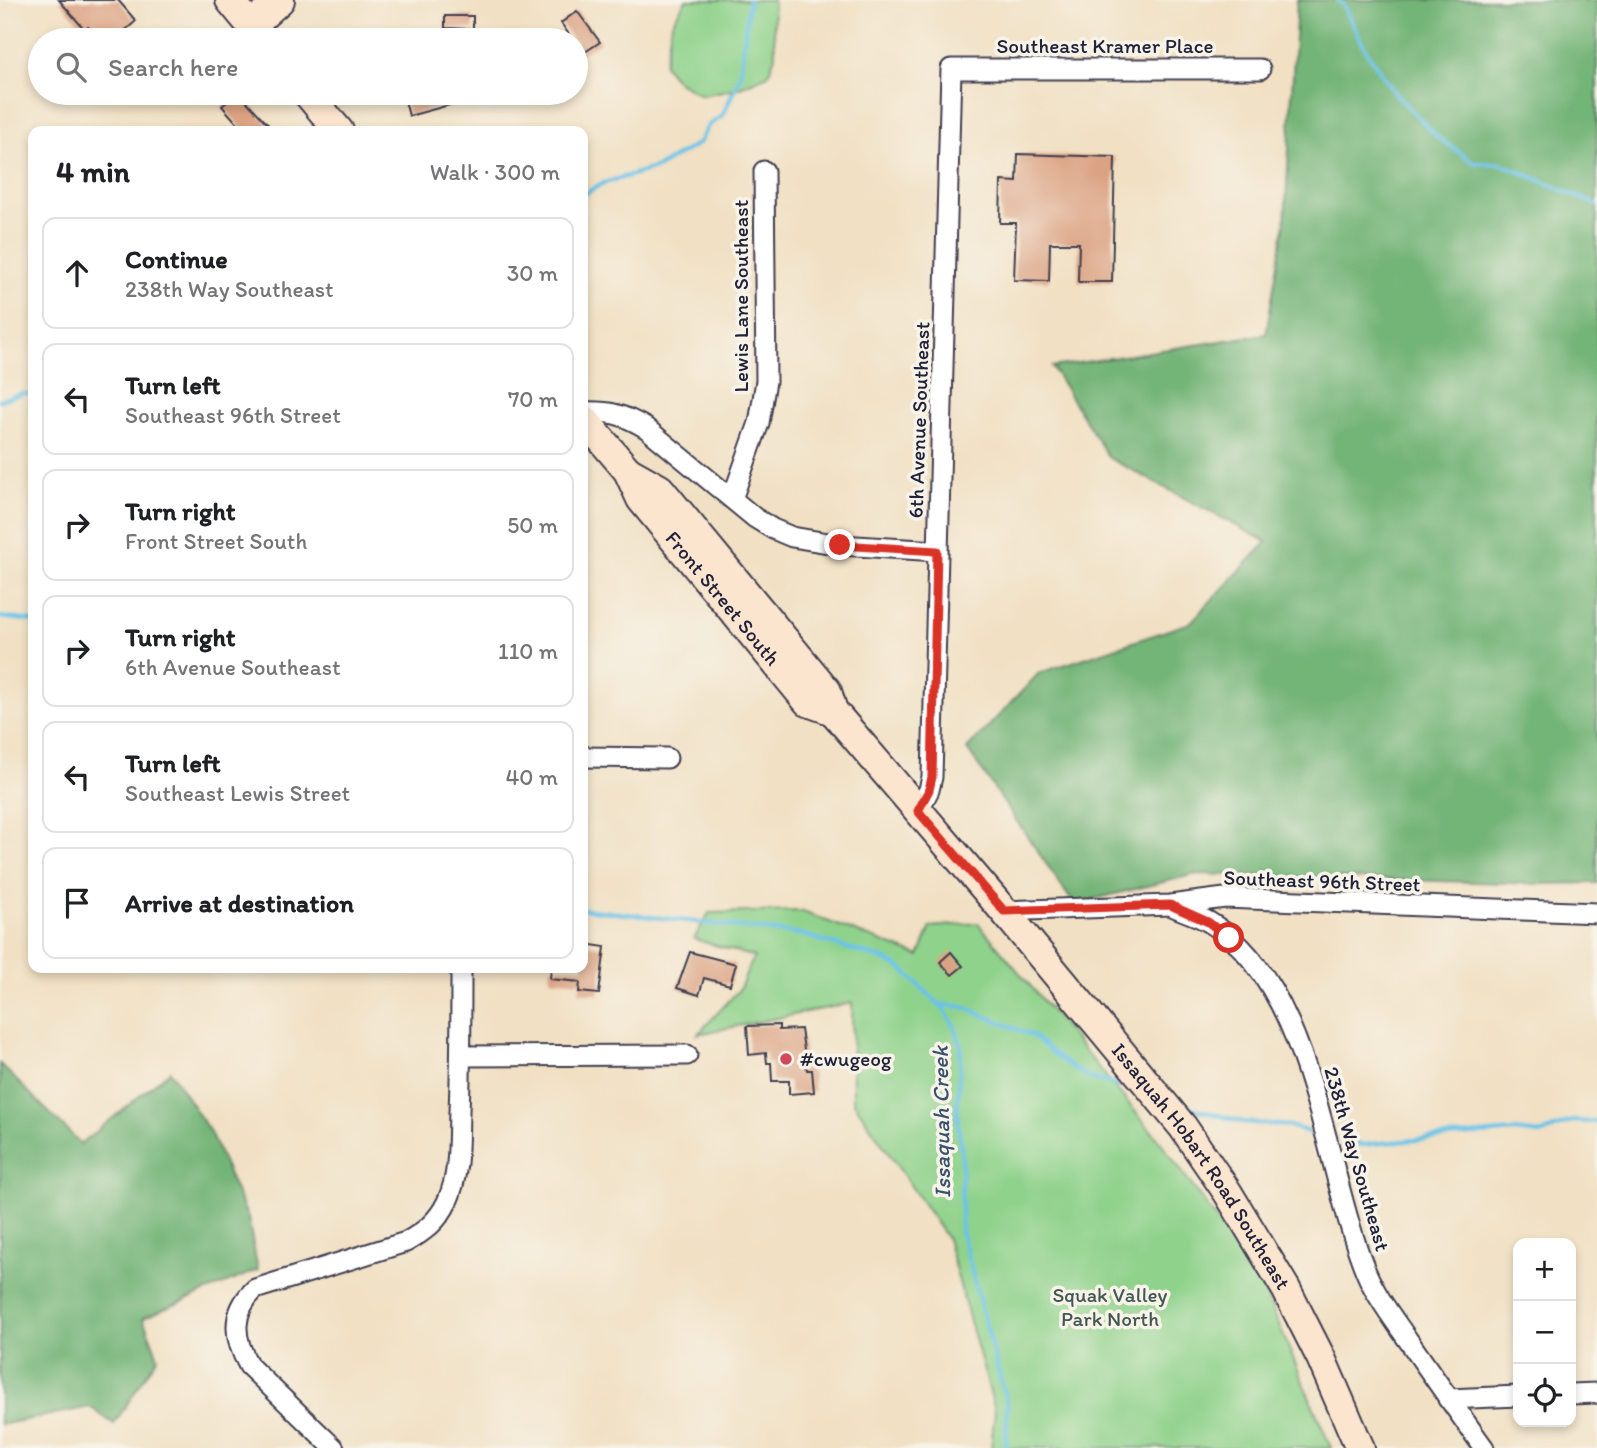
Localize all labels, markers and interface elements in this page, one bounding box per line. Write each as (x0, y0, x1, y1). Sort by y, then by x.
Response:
search box (28, 28, 588, 105)
street label: Southeast Kramer Place (996, 33, 1214, 58)
icon: search (52, 48, 90, 86)
text: Search here (108, 51, 238, 83)
text: 4 min (56, 153, 130, 190)
text: Walk · 300 m (430, 158, 560, 186)
street label: Lewis Lane Southeast (728, 199, 753, 393)
text: Continue (125, 243, 228, 275)
icon: ahead (58, 254, 96, 292)
text: 30 m (507, 259, 558, 287)
text: 238th Way Southeast (125, 275, 334, 303)
street label: 6th Avenue Southeast (903, 321, 934, 519)
text: Turn left (125, 369, 221, 401)
icon: left (58, 380, 96, 418)
text: 70 m (508, 385, 558, 413)
text: Southeast 96th Street (125, 401, 341, 429)
text: Turn right (125, 495, 236, 527)
icon: right (58, 506, 96, 544)
text: 50 m (507, 511, 558, 539)
street label: Front Street South (661, 526, 786, 670)
text: Front Street South (125, 527, 307, 555)
route end (824, 529, 855, 560)
text: Turn right (125, 621, 236, 653)
icon: right (58, 632, 96, 670)
text: 110 m (498, 637, 558, 665)
text: 6th Avenue Southeast (125, 653, 341, 681)
text: Turn left (125, 747, 221, 779)
icon: left (58, 758, 96, 796)
text: 40 m (505, 763, 558, 791)
text: Southeast Lewis Street (125, 779, 350, 807)
street label: Southeast 96th Street (1223, 865, 1421, 896)
icon: arrive (58, 884, 96, 922)
text: Arrive at destination (125, 887, 354, 919)
route start (1213, 922, 1244, 953)
street label: Issaquah Hobart Road Southeast (1107, 1038, 1296, 1294)
water label: Issaquah Creek (926, 1045, 956, 1198)
place label: #cwugeog (800, 1046, 892, 1071)
marker: #cwugeog (778, 1051, 794, 1067)
street label: 238th Way Southeast (1319, 1064, 1396, 1254)
map controls (1513, 1238, 1576, 1427)
button: + (1513, 1238, 1576, 1301)
park label: Squak Valley Park North (1053, 1282, 1168, 1331)
button: − (1513, 1301, 1576, 1364)
button: locate (1513, 1364, 1576, 1427)

